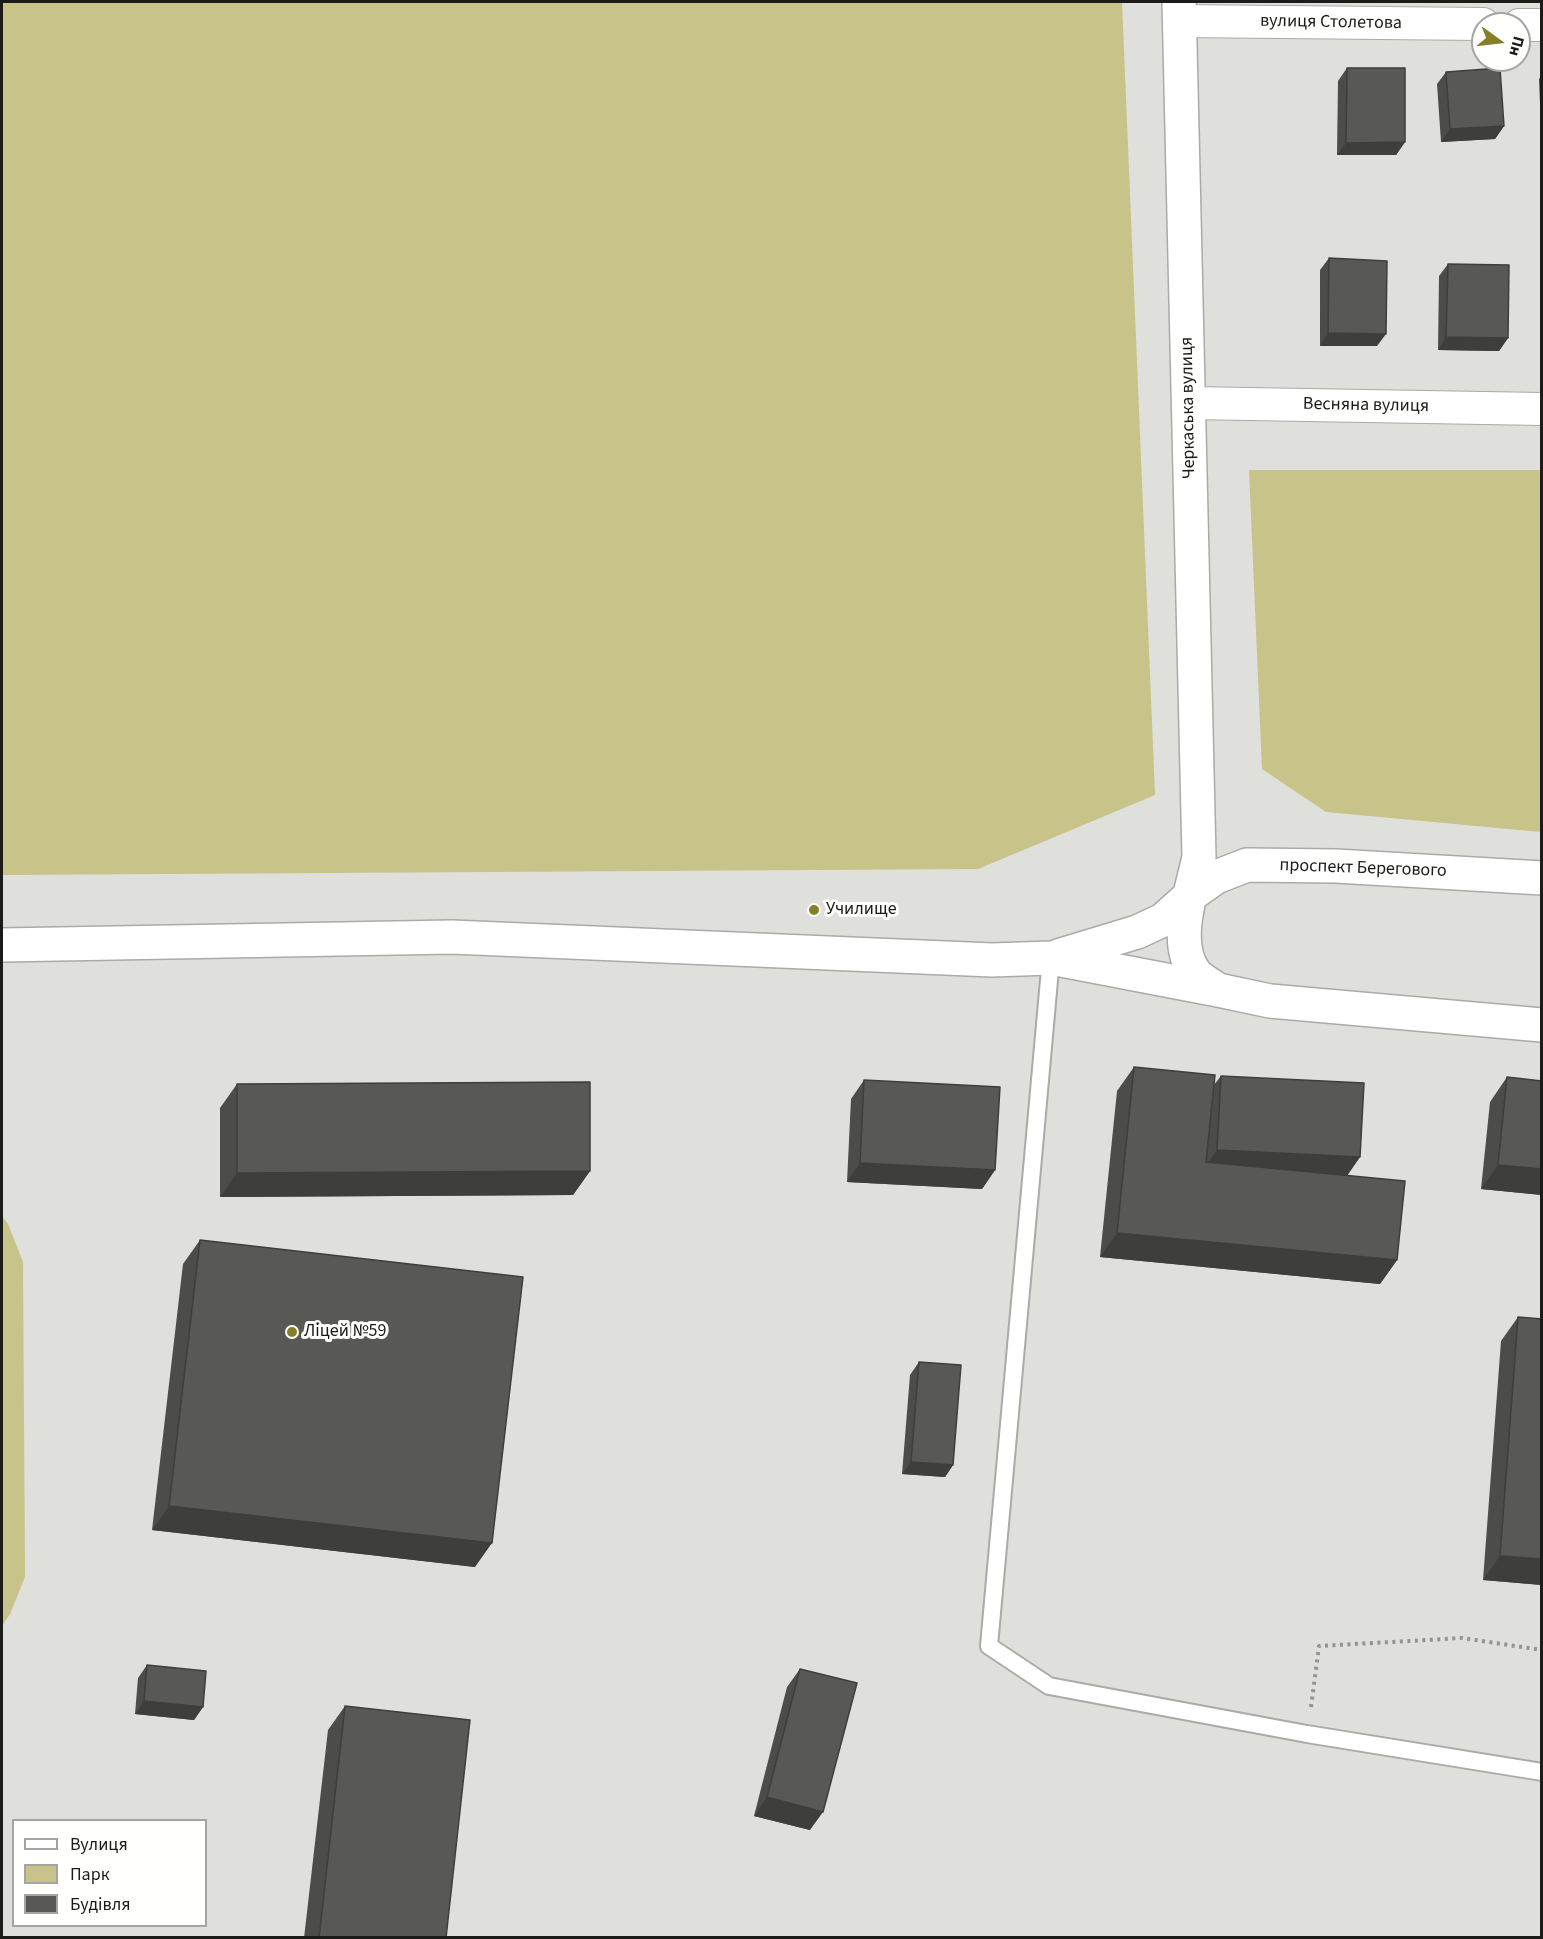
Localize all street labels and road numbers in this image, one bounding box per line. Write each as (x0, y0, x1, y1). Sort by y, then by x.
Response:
street label: вулиця Столетова (1260, 11, 1402, 35)
street label: Черкаська вулиця (1177, 337, 1201, 479)
street label: Весняна вулиця (1303, 394, 1429, 418)
street label: проспект Берегового (1279, 855, 1447, 883)

